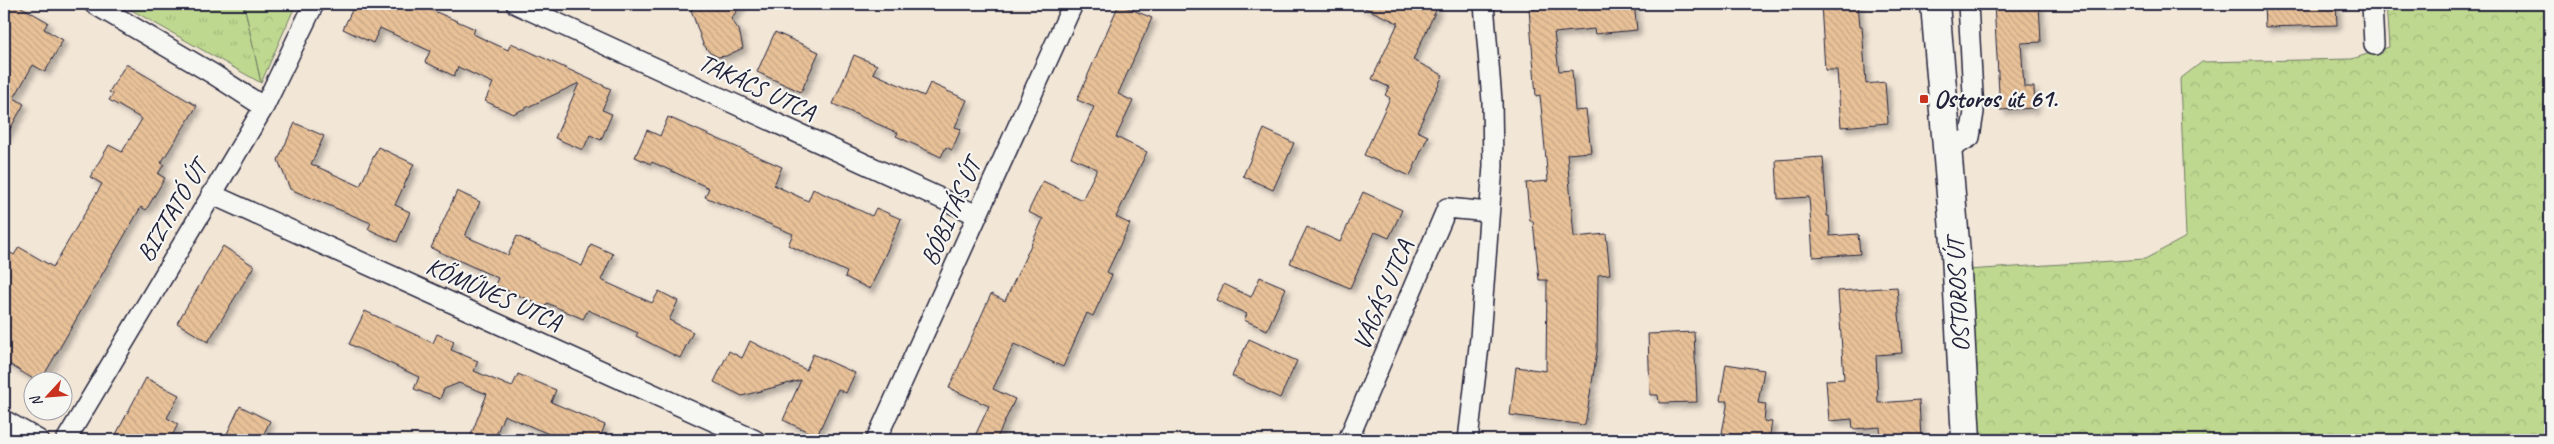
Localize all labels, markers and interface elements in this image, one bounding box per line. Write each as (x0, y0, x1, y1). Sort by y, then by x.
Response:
street label: TAKÁCS UTCA (693, 46, 821, 128)
place label: Ostoros út 61. (1934, 83, 2058, 115)
marker: Ostoros út 61. (1918, 93, 1930, 105)
street label: BÓBITÁS ÚT (913, 148, 991, 271)
street label: BIZTATÓ ÚT (129, 150, 218, 267)
street label: OSTOROS ÚT (1939, 232, 1977, 353)
street label: VÁGÁS UTCA (1345, 235, 1421, 355)
street label: KŐMŰVES UTCA (421, 250, 567, 338)
north arrow (22, 372, 72, 422)
text: N (26, 392, 46, 409)

